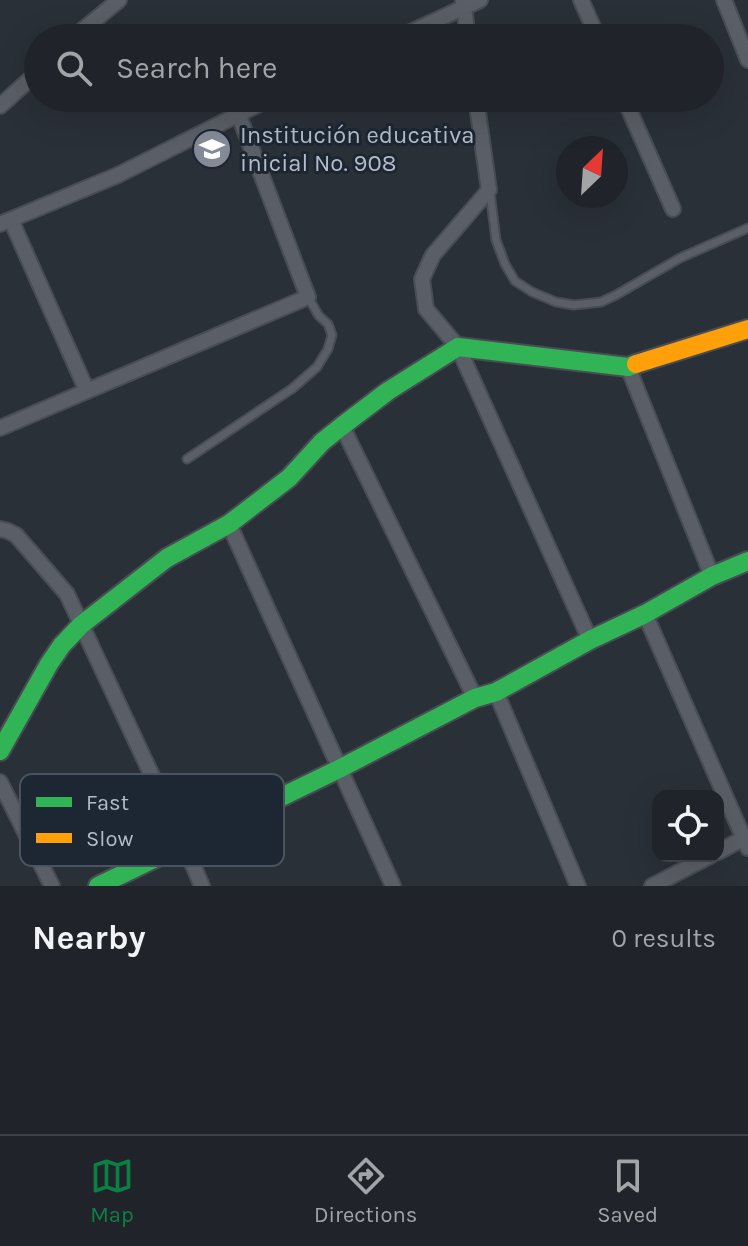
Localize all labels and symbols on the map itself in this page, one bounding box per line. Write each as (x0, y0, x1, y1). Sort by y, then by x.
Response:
place label: Institución educativa inicial No. 908 (240, 121, 475, 177)
school or university icon: Institución educativa inicial No. 908 (191, 128, 233, 170)
north arrow (556, 136, 628, 208)
legend (20, 774, 284, 866)
text: Fast (86, 790, 129, 816)
text: Slow (86, 826, 133, 852)

